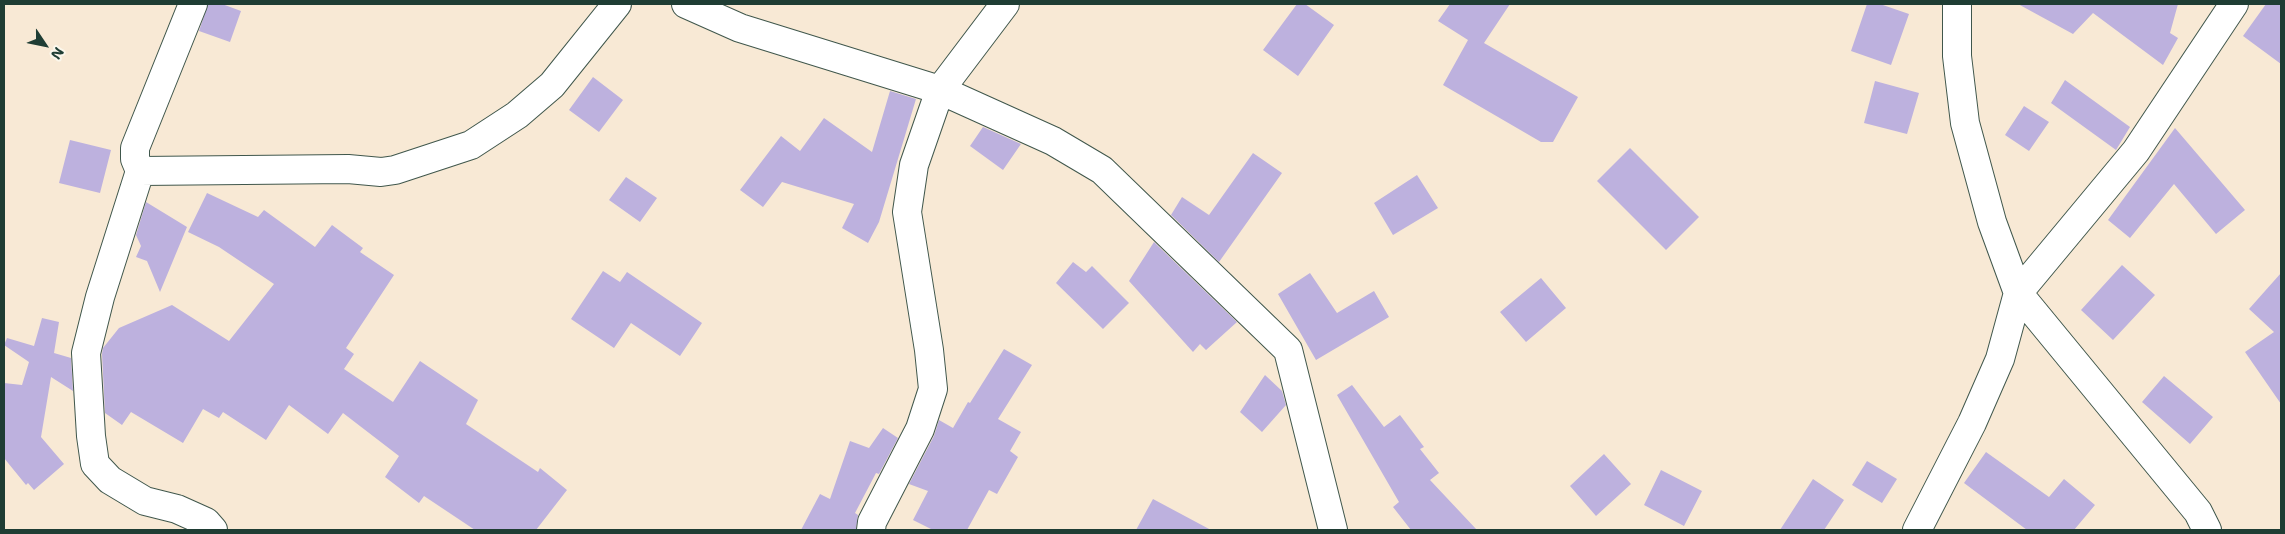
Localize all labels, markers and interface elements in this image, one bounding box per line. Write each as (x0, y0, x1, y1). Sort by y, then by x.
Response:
north arrow (20, 20, 70, 70)
text: N (47, 44, 68, 63)

